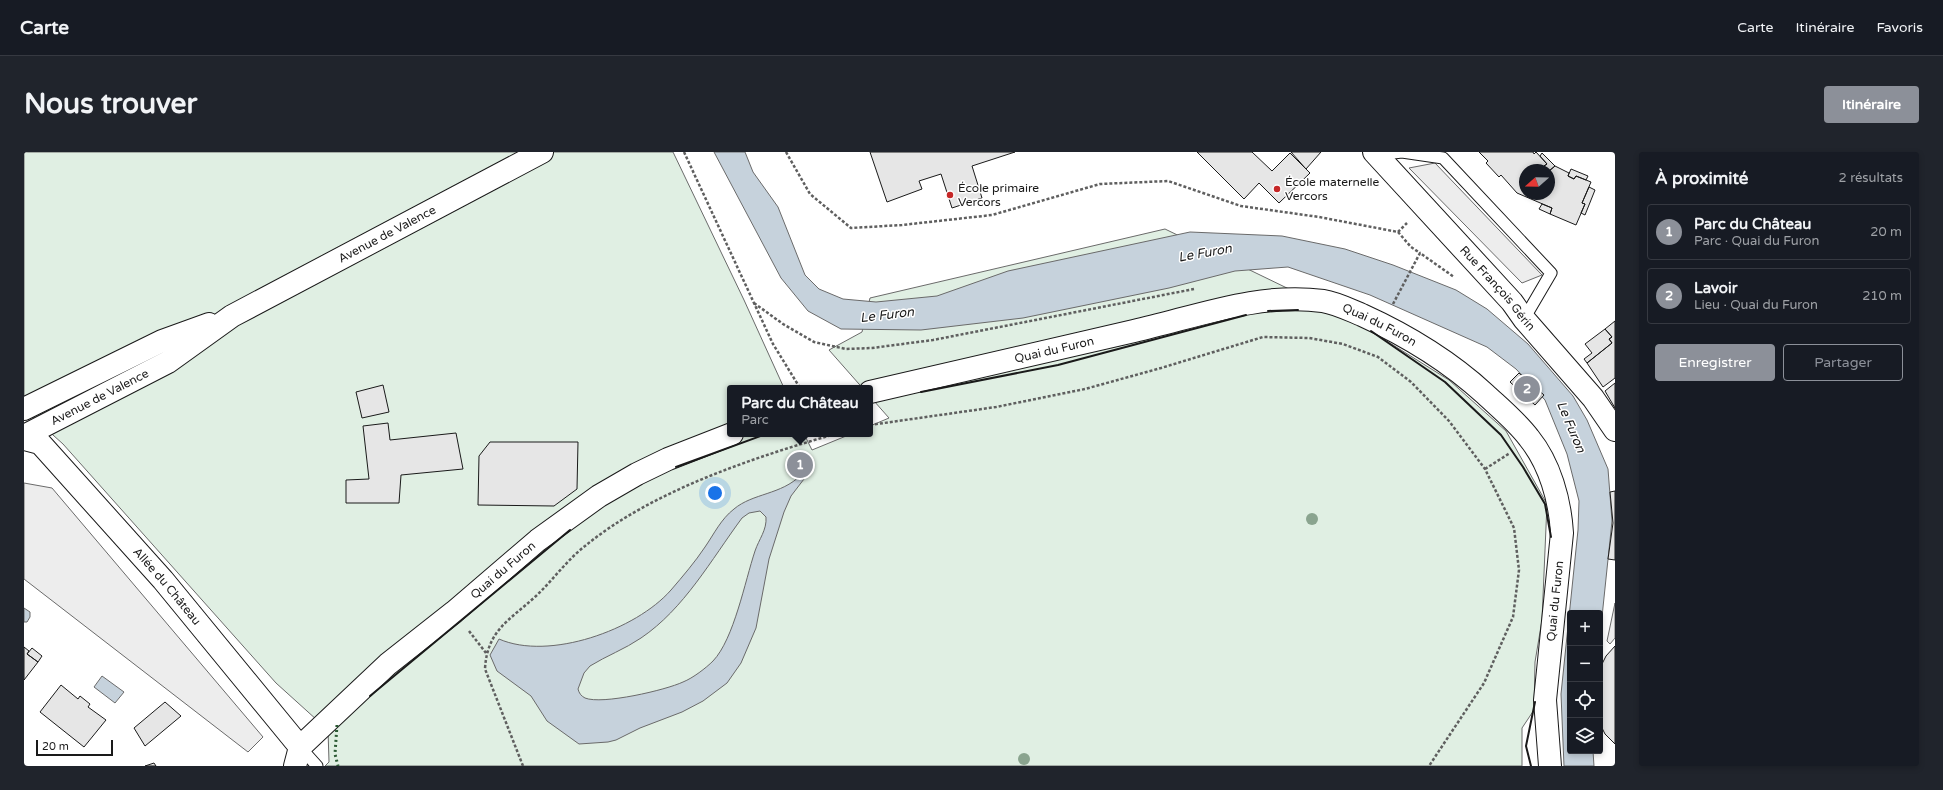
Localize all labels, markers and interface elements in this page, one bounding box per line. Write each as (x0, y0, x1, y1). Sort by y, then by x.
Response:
text: Carte (20, 17, 69, 39)
text: Carte (1737, 19, 1773, 36)
text: Itinéraire (1795, 19, 1854, 36)
text: Favoris (1876, 19, 1923, 36)
button: Itinéraire (1824, 86, 1919, 123)
text: Nous trouver (24, 87, 197, 121)
north arrow (1519, 164, 1555, 200)
text: À proximité (1655, 168, 1748, 189)
text: 2 résultats (1839, 170, 1903, 186)
place label: École maternelle Vercors (1285, 175, 1380, 203)
place label: École primaire Vercors (958, 181, 1039, 209)
marker: École maternelle Vercors (1272, 184, 1282, 194)
marker: École primaire Vercors (945, 190, 955, 200)
street label: Avenue de Valence (336, 202, 438, 266)
text: Parc du Château (1694, 215, 1811, 233)
text: 1 (1665, 224, 1673, 240)
text: 20 m (1870, 224, 1902, 240)
text: Parc · Quai du Furon (1694, 233, 1819, 249)
water label: Le Furon (1177, 240, 1234, 266)
street label: Rue François Gérin (1457, 243, 1538, 334)
text: Lavoir (1694, 279, 1737, 297)
text: 2 (1665, 288, 1673, 304)
text: 210 m (1862, 288, 1902, 304)
text: Lieu · Quai du Furon (1694, 297, 1818, 313)
street label: Quai du Furon (1340, 300, 1419, 349)
water label: Le Furon (859, 304, 916, 326)
street label: Quai du Furon (1013, 334, 1095, 366)
button: Enregistrer (1655, 344, 1775, 381)
button: Partager (1783, 344, 1903, 381)
street label: Avenue de Valence (48, 366, 151, 428)
pin: 2 (1514, 374, 1540, 404)
popup (727, 385, 873, 437)
text: Parc du Château (741, 394, 859, 412)
water label: Le Furon (1553, 399, 1589, 456)
text: Parc (741, 412, 769, 428)
pin: 1 (787, 450, 813, 480)
your location (705, 483, 725, 503)
street label: Quai du Furon (468, 538, 538, 602)
street label: Allée du Château (130, 545, 204, 628)
street label: Quai du Furon (1544, 560, 1566, 642)
map controls (1567, 610, 1603, 754)
button: + (1567, 610, 1603, 646)
button: − (1567, 646, 1603, 682)
button: locate (1567, 682, 1603, 718)
button: layers (1567, 718, 1603, 754)
scale bar (36, 738, 113, 757)
text: 20 m (42, 740, 69, 753)

